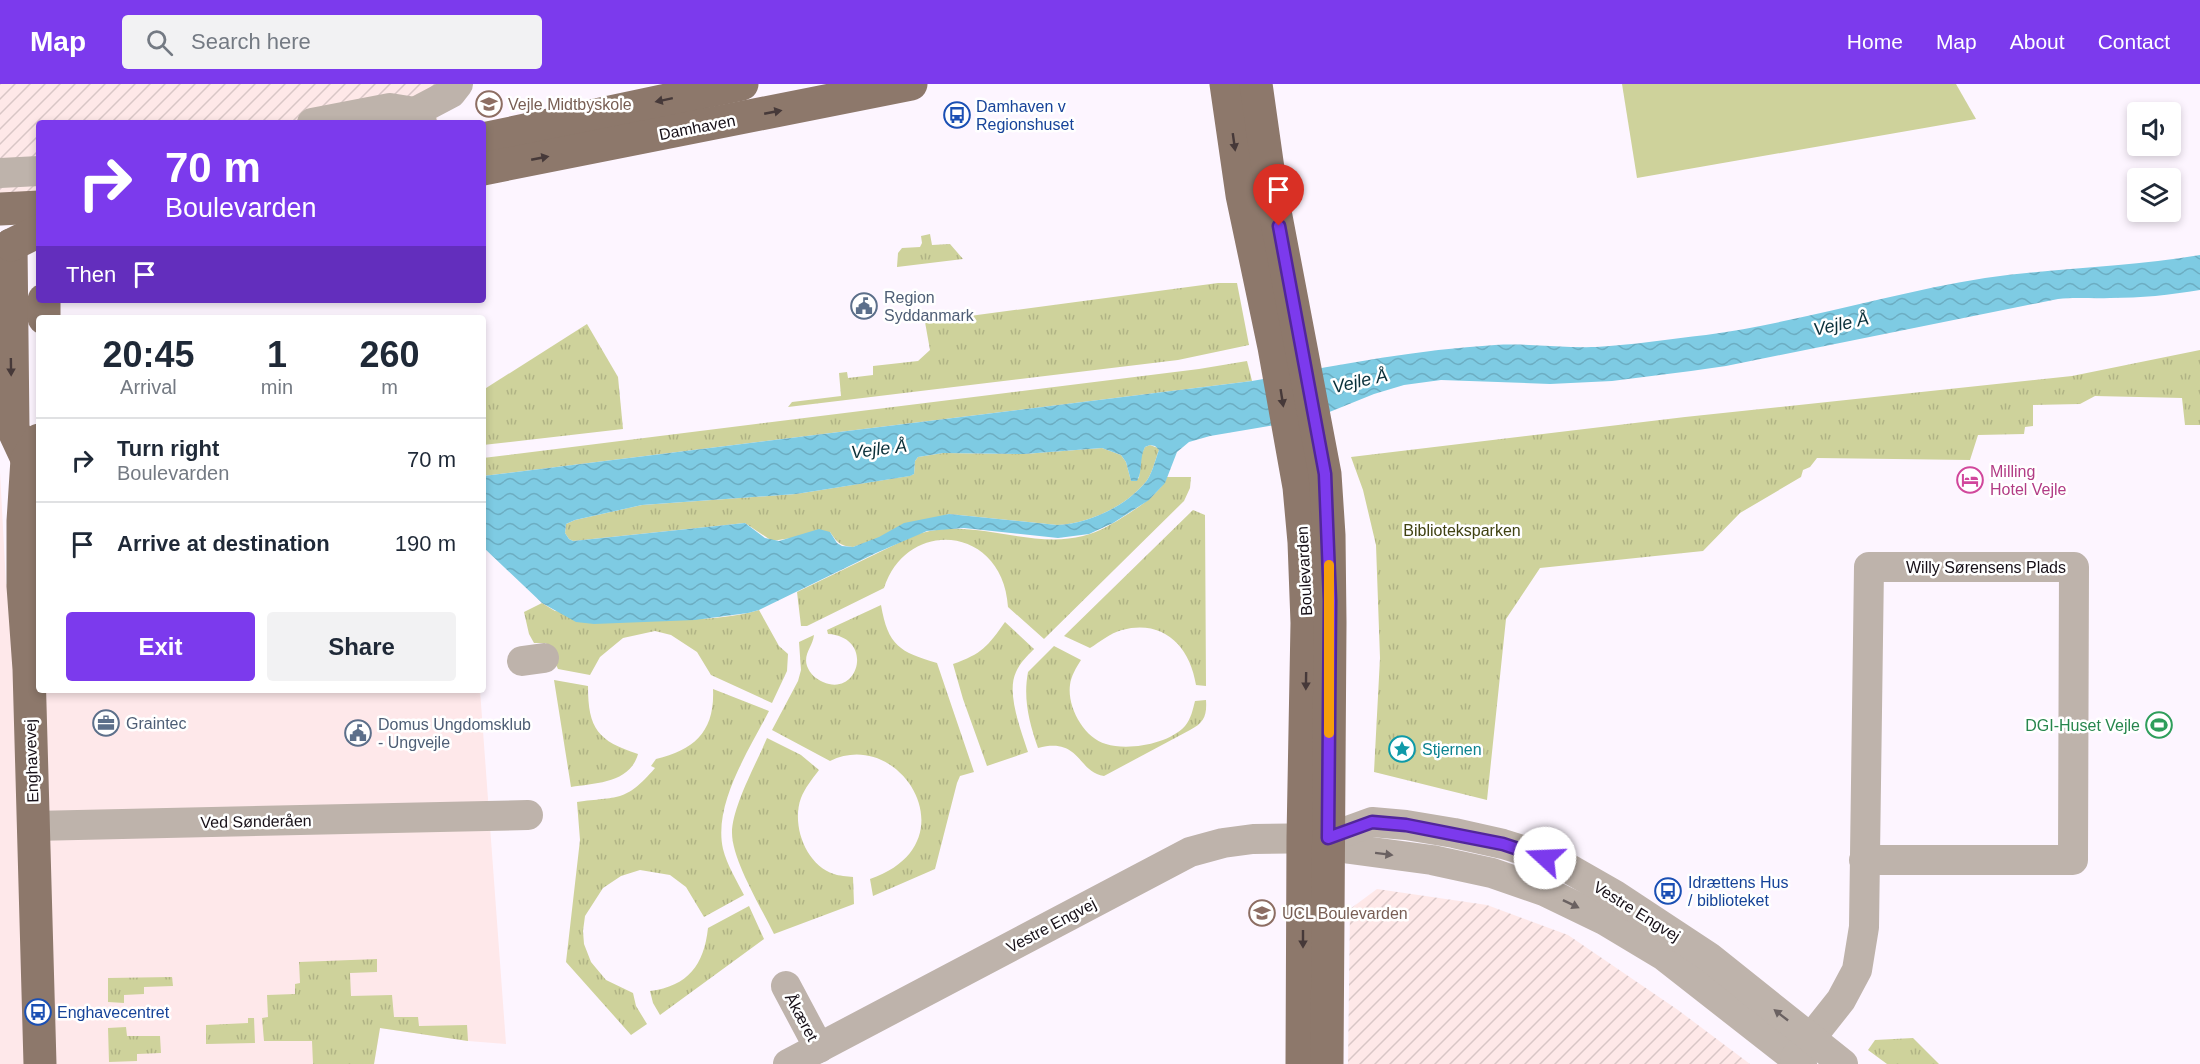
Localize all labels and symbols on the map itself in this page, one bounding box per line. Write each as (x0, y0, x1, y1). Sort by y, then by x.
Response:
school or university icon: Vejle Midtbyskole (474, 89, 504, 119)
place label: Vejle Midtbyskole (508, 96, 632, 113)
one-way arrow (655, 96, 674, 105)
place label: Damhaven v Regionshuset (976, 98, 1074, 133)
bus stop icon: Damhaven v Regionshuset (942, 100, 972, 130)
one-way arrow (764, 107, 783, 116)
street label: Damhaven (657, 112, 737, 143)
one-way arrow (1230, 132, 1239, 151)
one-way arrow (531, 153, 550, 162)
pin (1253, 164, 1304, 226)
place label: Region Syddanmark (884, 289, 975, 324)
public building icon: Region Syddanmark (849, 291, 879, 321)
water label: Vejle Å (1811, 308, 1871, 340)
one-way arrow (7, 357, 16, 376)
water label: Vejle Å (1330, 365, 1390, 397)
one-way arrow (1278, 388, 1287, 407)
water label: Vejle Å (850, 436, 908, 462)
place label: Milling Hotel Vejle (1990, 463, 2067, 498)
hotel icon: Milling Hotel Vejle (1955, 465, 1985, 495)
park label: Biblioteksparken (1403, 522, 1521, 539)
street label: Boulevarden (1294, 526, 1315, 616)
street label: Willy Sørensens Plads (1906, 559, 2066, 576)
one-way arrow (1301, 672, 1311, 691)
office icon: Graintec (91, 708, 121, 738)
sports icon: DGI-Huset Vejle (2144, 710, 2174, 740)
place label: Graintec (126, 715, 186, 732)
place label: Domus Ungdomsklub - Ungvejle (378, 716, 531, 751)
place label: DGI-Huset Vejle (2025, 717, 2140, 734)
public building icon: Domus Ungdomsklub - Ungvejle (343, 718, 373, 748)
street label: Enghavevej (22, 719, 41, 803)
place icon: Stjernen (1387, 734, 1417, 764)
place label: Stjernen (1422, 741, 1482, 758)
street label: Ved Sønderåen (200, 812, 312, 831)
position arrow (1513, 826, 1577, 890)
one-way arrow (1375, 850, 1394, 859)
place label: Idrættens Hus / biblioteket (1688, 874, 1788, 909)
bus stop icon: Idrættens Hus / biblioteket (1653, 876, 1683, 906)
street label: Vestre Engvej (1590, 878, 1683, 945)
street label: Vestre Engvej (1004, 895, 1099, 956)
school or university icon: UCL Boulevarden (1247, 898, 1277, 928)
one-way arrow (1563, 899, 1580, 909)
place label: UCL Boulevarden (1282, 905, 1408, 922)
one-way arrow (1298, 929, 1308, 948)
street label: Åkæret (782, 990, 822, 1044)
bus stop icon: Enghavecentret (23, 997, 53, 1027)
place label: Enghavecentret (57, 1004, 170, 1021)
one-way arrow (1773, 1010, 1788, 1022)

